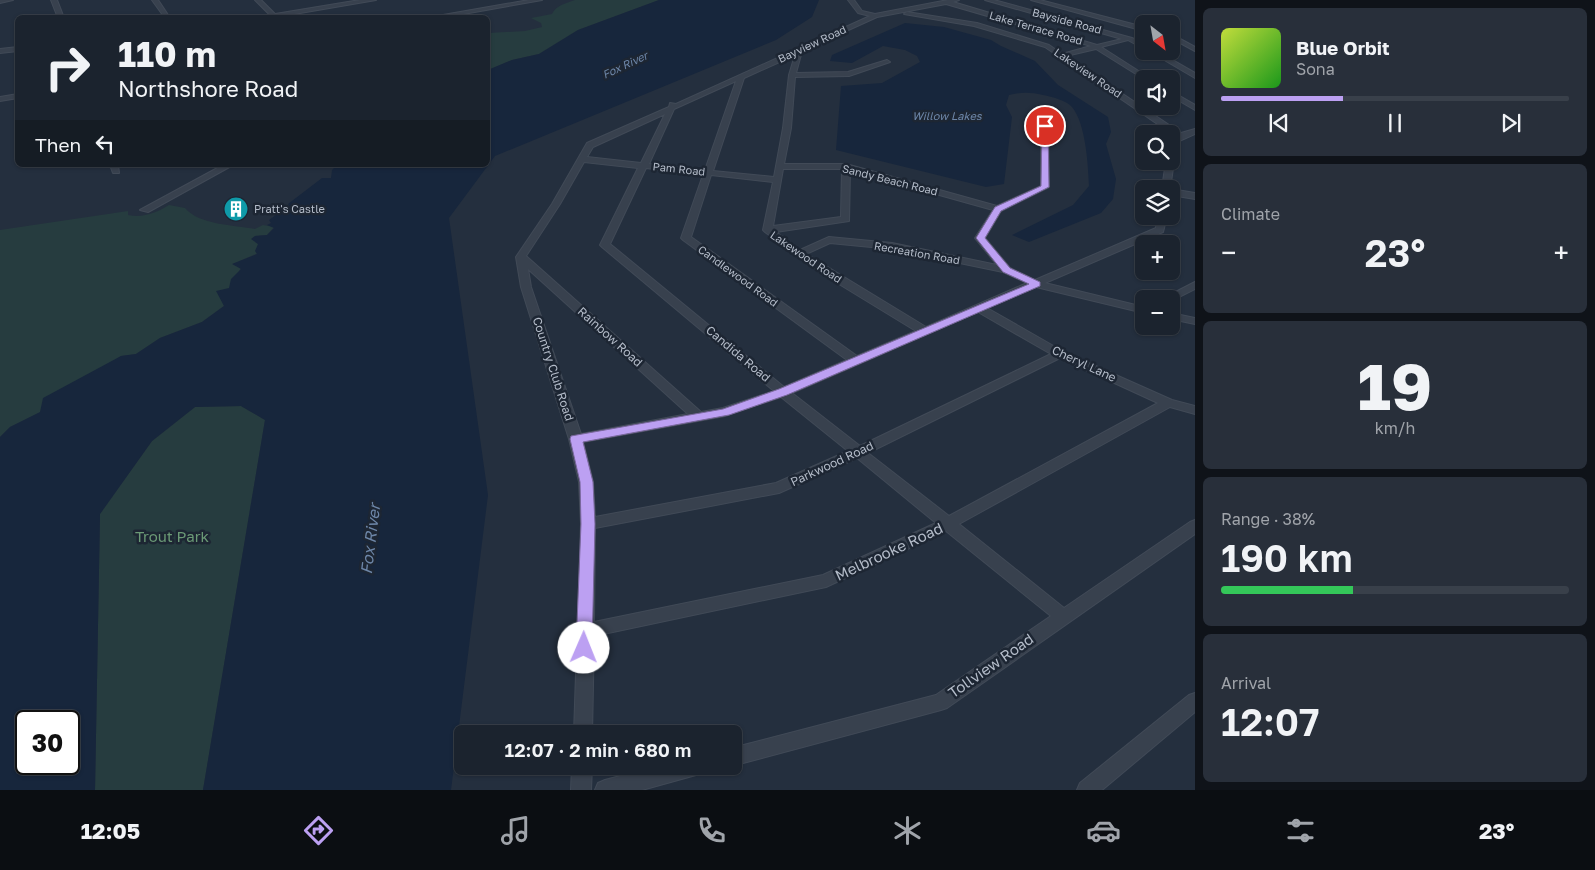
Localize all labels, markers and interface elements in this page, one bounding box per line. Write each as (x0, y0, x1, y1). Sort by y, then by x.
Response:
street label: Bayside Road (1031, 5, 1103, 36)
street label: Lake Terrace Road (988, 8, 1084, 47)
north arrow (1135, 15, 1180, 60)
map controls (1135, 15, 1180, 335)
street label: Bayview Road (776, 22, 848, 65)
text: 110 m (118, 33, 216, 75)
icon: right (35, 35, 100, 100)
text: Blue Orbit (1296, 36, 1390, 59)
street label: Lakeview Road (1052, 45, 1125, 100)
water label: Fox River (600, 48, 651, 81)
text: Sona (1296, 59, 1335, 79)
button: sound (1135, 70, 1180, 115)
text: Northshore Road (118, 75, 298, 102)
pin (1024, 105, 1066, 147)
water label: Willow Lakes (912, 109, 983, 122)
icon: previous (1265, 109, 1293, 137)
icon: pause (1381, 109, 1409, 137)
icon: next (1497, 109, 1525, 137)
icon: arrive (1031, 112, 1059, 140)
button: search (1135, 125, 1180, 170)
icon: left (91, 130, 119, 158)
text: Then (35, 133, 81, 156)
street label: Pam Road (652, 159, 706, 178)
street label: Sandy Beach Road (841, 161, 939, 198)
button: layers (1135, 180, 1180, 225)
building icon: Pratt's Castle (223, 196, 249, 222)
place label: Pratt's Castle (254, 202, 325, 215)
text: Climate (1221, 204, 1280, 224)
street label: Lakewood Road (768, 228, 844, 285)
text: 23° (1365, 230, 1425, 275)
button: + (1135, 235, 1180, 280)
text: − (1221, 236, 1236, 269)
text: + (1554, 236, 1569, 269)
street label: Recreation Road (873, 239, 961, 266)
street label: Candlewood Road (696, 242, 781, 309)
button: − (1135, 290, 1180, 335)
street label: Rainbow Road (575, 304, 646, 370)
street label: Country Club Road (530, 315, 577, 423)
street label: Candida Road (703, 322, 774, 385)
street label: Cheryl Lane (1050, 342, 1119, 385)
text: 19 (1358, 346, 1432, 424)
text: km/h (1375, 418, 1415, 438)
street label: Parkwood Road (788, 438, 876, 489)
water label: Fox River (356, 500, 385, 575)
text: Range · 38% (1221, 509, 1315, 529)
street label: Melbrooke Road (832, 518, 945, 584)
park label: Trout Park (135, 527, 209, 545)
text: 190 km (1221, 535, 1353, 580)
position arrow (557, 621, 609, 673)
street label: Tollview Road (944, 629, 1036, 701)
text: Arrival (1221, 673, 1271, 693)
text: 12:07 (1221, 699, 1320, 744)
speed limit sign: 30 (15, 710, 80, 775)
text: 12:07 · 2 min · 680 m (505, 738, 691, 761)
icon: directions (301, 813, 336, 848)
icon: music (498, 813, 533, 848)
icon: phone (694, 813, 729, 848)
icon: climate (890, 813, 925, 848)
icon: car (1086, 813, 1121, 848)
icon: filters (1283, 813, 1318, 848)
text: 12:05 (81, 817, 140, 844)
text: 23° (1479, 817, 1514, 844)

